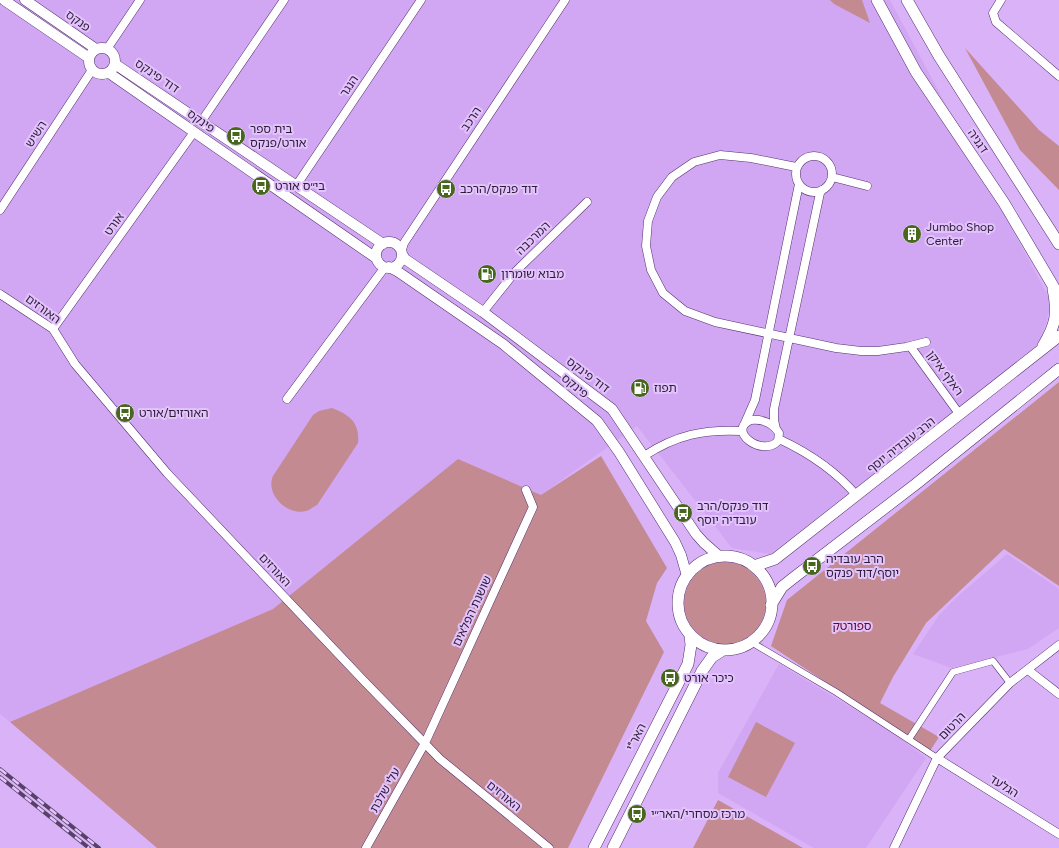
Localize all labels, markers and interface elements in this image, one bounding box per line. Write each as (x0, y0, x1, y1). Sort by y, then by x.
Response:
street label: פנקס (63, 8, 93, 34)
street label: דוד פינקס (132, 56, 182, 96)
street label: הנגר (337, 73, 361, 99)
street label: הרכב (458, 104, 484, 134)
street label: פינקס (184, 107, 218, 135)
street label: השיש (22, 118, 50, 150)
place label: בית ספר אורט/פנקס (250, 122, 307, 150)
bus stop icon: בית ספר אורט/פנקס (225, 125, 247, 147)
street label: דגניה (965, 126, 991, 156)
bus stop icon: בי״ס אורט (250, 175, 272, 197)
bus stop icon: דוד פנקס/הרכב (435, 178, 457, 200)
place label: בי״ס אורט (275, 179, 325, 193)
place label: דוד פנקס/הרכב (460, 182, 538, 196)
street label: אורט (101, 210, 127, 238)
street label: המרכבה (513, 218, 553, 258)
place label: Jumbo Shop Center (926, 220, 994, 248)
building icon: Jumbo Shop Center (901, 223, 923, 245)
fuel station icon: מבוא שומרון (476, 263, 498, 285)
place label: מבוא שומרון (501, 267, 564, 281)
street label: האורזים (23, 292, 63, 326)
street label: ראלף איקן (924, 348, 966, 398)
street label: דוד פינקס (564, 354, 612, 396)
street label: פינקס (559, 371, 591, 401)
fuel station icon: תפוז (629, 377, 651, 399)
place label: תפוז (654, 381, 677, 395)
bus stop icon: האורזים/אורט (114, 402, 136, 424)
place label: האורזים/אורט (139, 406, 209, 420)
street label: הרב עובדיה יוסף (864, 414, 938, 476)
place label: דוד פנקס/הרב עובדיה יוסף (697, 499, 769, 527)
bus stop icon: דוד פנקס/הרב עובדיה יוסף (672, 502, 694, 524)
street label: האורזים (256, 551, 294, 589)
place label: הרב עובדיה יוסף/דוד פנקס (826, 552, 899, 580)
bus stop icon: הרב עובדיה יוסף/דוד פנקס (801, 555, 823, 577)
street label: שושנת הפלאים (449, 573, 495, 649)
park label: ספורטק (832, 619, 872, 633)
bus stop icon: כיכר אורט (659, 667, 681, 689)
place label: כיכר אורט (684, 671, 734, 685)
street label: הרטום (936, 709, 968, 743)
street label: האר"י (623, 721, 649, 753)
street label: עלי שלכת (367, 765, 403, 815)
street label: הגלעד (987, 772, 1021, 800)
street label: האורזים (484, 778, 524, 814)
bus stop icon: מרכז מסחרי/האר״י (626, 803, 648, 825)
place label: מרכז מסחרי/האר״י (651, 807, 745, 821)

